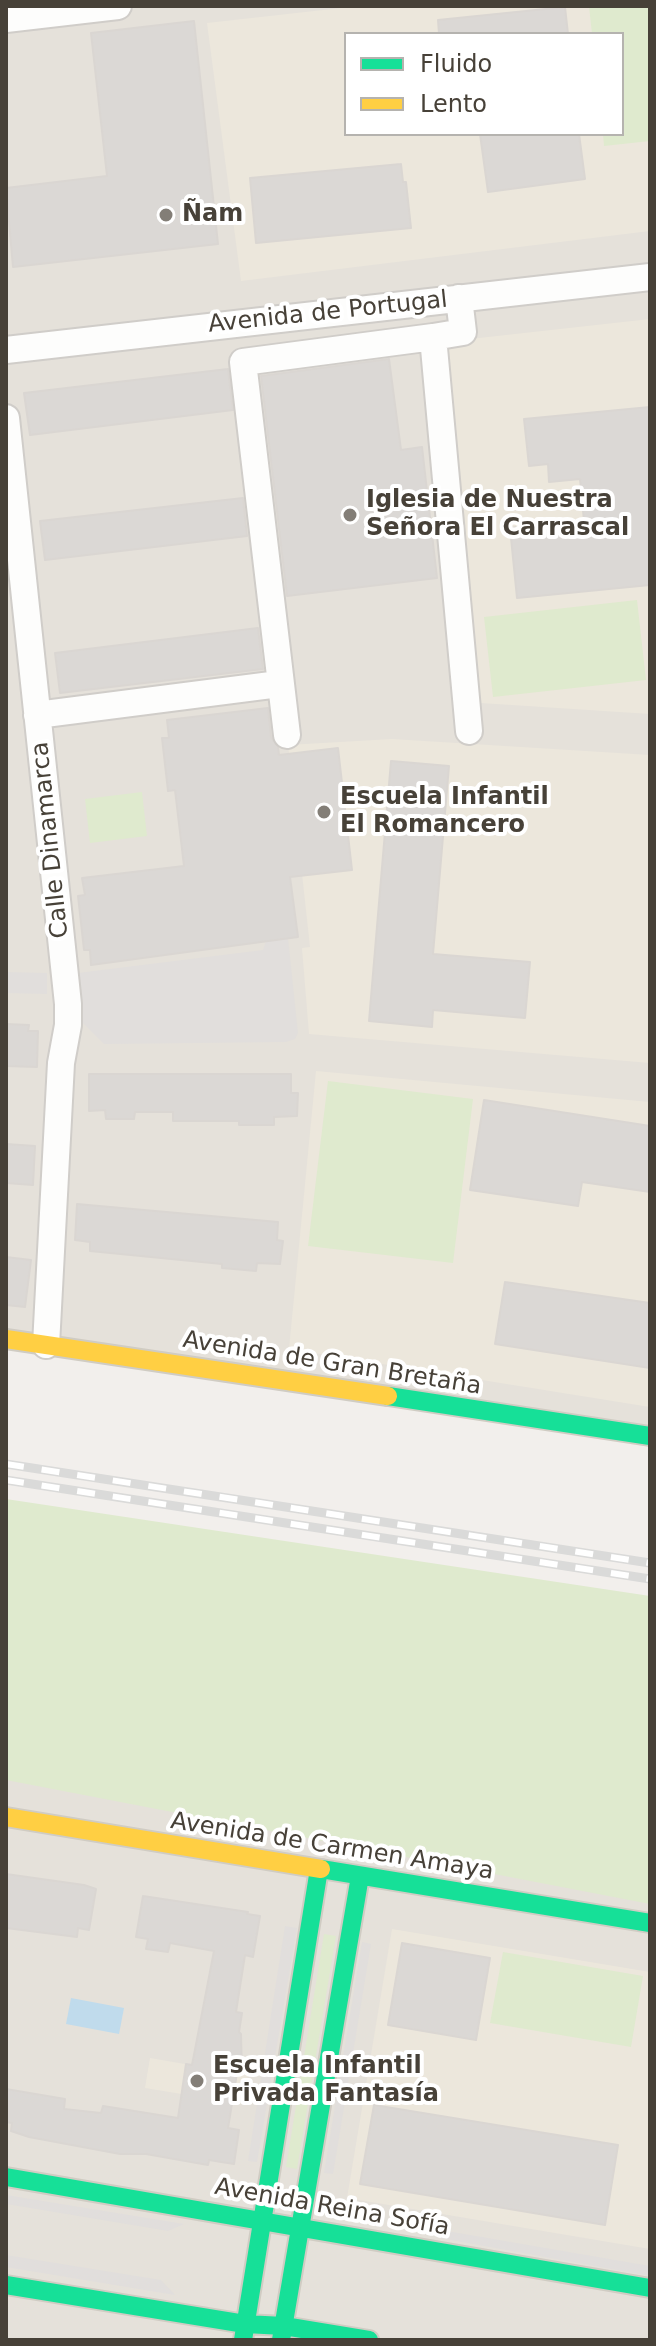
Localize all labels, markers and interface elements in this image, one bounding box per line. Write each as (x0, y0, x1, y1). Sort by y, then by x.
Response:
legend (344, 32, 624, 136)
text: Fluido (420, 50, 492, 78)
text: Lento (420, 90, 487, 118)
place label: Ñam (182, 201, 243, 229)
marker: Ñam (157, 206, 175, 224)
street label: Avenida de Portugal (207, 286, 449, 340)
place label: Iglesia de Nuestra Señora El Carrascal (366, 487, 629, 543)
marker: Iglesia de Nuestra Señora El Carrascal (341, 506, 359, 524)
street label: Calle Dinamarca (26, 740, 76, 940)
place label: Escuela Infantil El Romancero (340, 784, 549, 840)
marker: Escuela Infantil El Romancero (315, 803, 333, 821)
street label: Avenida de Gran Bretaña (181, 1326, 483, 1402)
street label: Avenida de Carmen Amaya (169, 1807, 495, 1887)
place label: Escuela Infantil Privada Fantasía (213, 2053, 439, 2109)
marker: Escuela Infantil Privada Fantasía (188, 2072, 206, 2090)
street label: Avenida Reina Sofía (212, 2173, 452, 2243)

